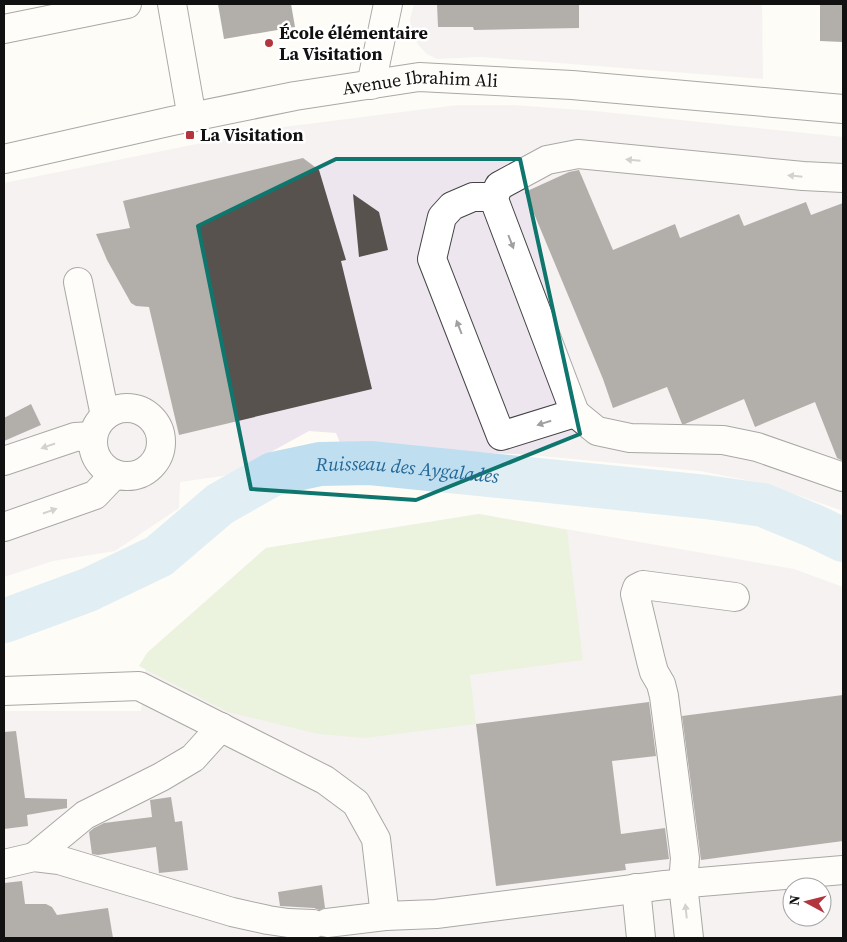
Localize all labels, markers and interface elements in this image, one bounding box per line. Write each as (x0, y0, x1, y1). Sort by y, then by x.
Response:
place label: École élémentaire La Visitation (279, 20, 428, 66)
marker: École élémentaire La Visitation (263, 37, 275, 49)
street label: Avenue Ibrahim Ali (341, 64, 499, 101)
place label: La Visitation (200, 122, 304, 147)
marker: La Visitation (184, 129, 196, 141)
one-way arrow (625, 156, 641, 164)
one-way arrow (786, 171, 802, 179)
one-way arrow (508, 235, 515, 250)
one-way arrow (454, 320, 462, 334)
one-way arrow (537, 419, 552, 427)
one-way arrow (40, 442, 55, 450)
water label: Ruisseau des Aygalades (314, 450, 500, 489)
one-way arrow (42, 506, 57, 514)
north arrow (782, 877, 832, 927)
text: N (784, 894, 805, 907)
one-way arrow (682, 903, 690, 919)

